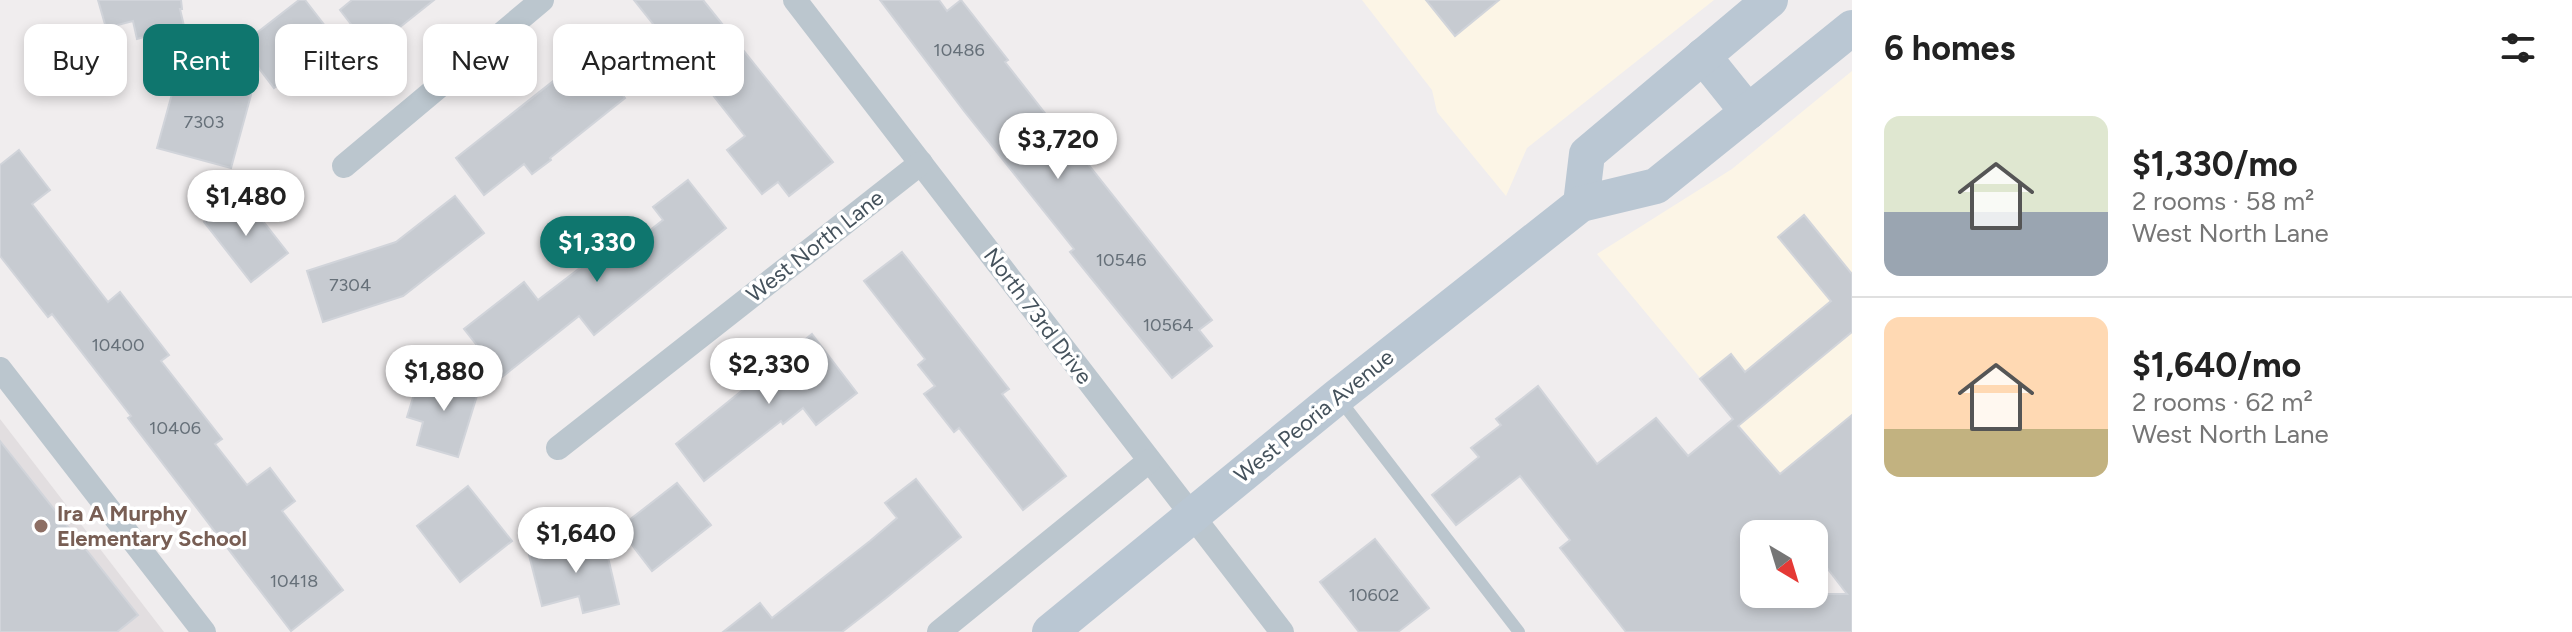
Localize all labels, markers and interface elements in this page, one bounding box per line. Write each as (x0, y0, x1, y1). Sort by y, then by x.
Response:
chip: Buy (24, 24, 127, 96)
chip: Rent (143, 24, 259, 96)
chip: Filters (275, 24, 407, 96)
chip: New (423, 24, 537, 96)
chip: Apartment (553, 24, 744, 96)
icon: filters (2496, 26, 2540, 70)
text: 6 homes (1884, 28, 2015, 69)
house number: 10486 (933, 39, 985, 61)
house number: 7303 (184, 111, 224, 133)
pin: $3,720 (993, 113, 1123, 181)
text: $3,720 (1017, 123, 1099, 155)
text: $1,330/mo (2132, 144, 2298, 185)
icon: home (1948, 148, 2044, 244)
pin: $1,480 (181, 170, 311, 238)
text: $1,480 (205, 180, 287, 212)
street label: West North Lane (741, 184, 889, 308)
text: 2 rooms · 58 m² (2132, 185, 2314, 217)
pin: $1,330 (532, 216, 662, 284)
text: West North Lane (2132, 217, 2329, 249)
text: $1,330 (558, 226, 636, 258)
street label: North 73rd Drive (978, 243, 1098, 389)
house number: 10546 (1096, 249, 1146, 271)
house number: 7304 (329, 274, 371, 296)
house number: 10564 (1143, 314, 1193, 336)
house number: 10400 (91, 334, 145, 356)
pin: $2,330 (704, 338, 834, 406)
street label: West Peoria Avenue (1229, 343, 1399, 489)
pin: $1,880 (379, 345, 509, 413)
text: $1,640/mo (2132, 345, 2301, 386)
text: $2,330 (728, 348, 810, 380)
icon: home (1948, 349, 2044, 445)
text: $1,880 (404, 355, 484, 387)
text: 2 rooms · 62 m² (2132, 386, 2313, 418)
house number: 10406 (149, 417, 201, 439)
text: West North Lane (2132, 418, 2329, 450)
place label: Ira A Murphy Elementary School (57, 500, 247, 552)
pin: $1,640 (511, 507, 641, 575)
marker: Ira A Murphy Elementary School (32, 517, 50, 535)
text: $1,640 (536, 517, 616, 549)
north arrow (1740, 520, 1828, 608)
map controls (1740, 520, 1828, 608)
house number: 10418 (270, 570, 318, 592)
house number: 10602 (1349, 584, 1399, 606)

